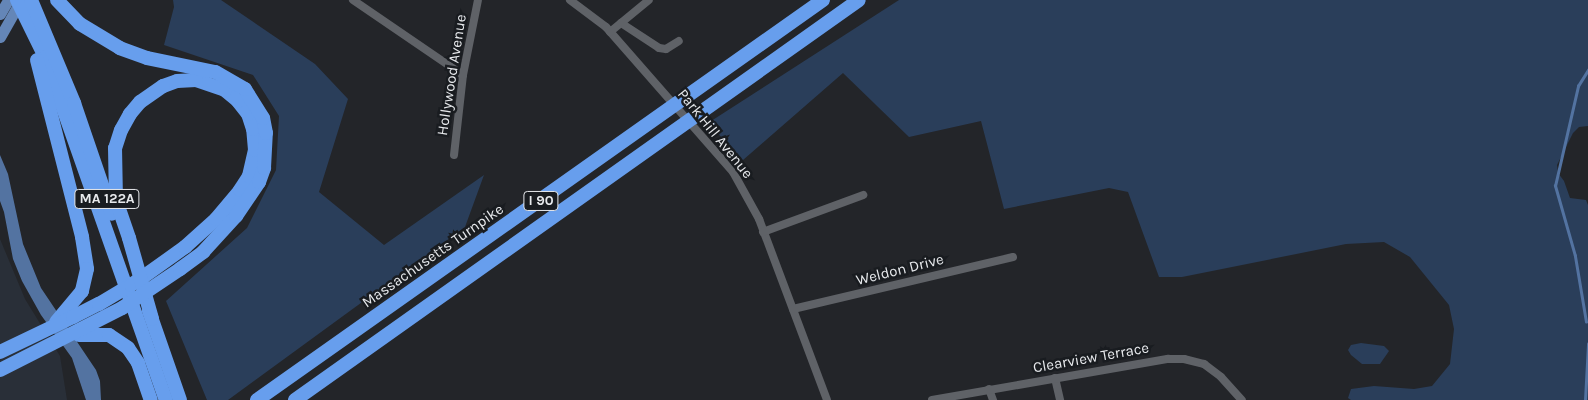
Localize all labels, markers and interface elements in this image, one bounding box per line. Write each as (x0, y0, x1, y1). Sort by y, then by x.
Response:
street label: Hollywood Avenue (434, 13, 470, 137)
street label: Park Hill Avenue (673, 86, 757, 182)
road number: MA 122A (73, 188, 141, 210)
road number: I 90 (522, 190, 560, 212)
street label: Massachusetts Turnpike (359, 200, 507, 312)
street label: Weldon Drive (854, 250, 946, 290)
street label: Clearview Terrace (1032, 339, 1150, 377)

